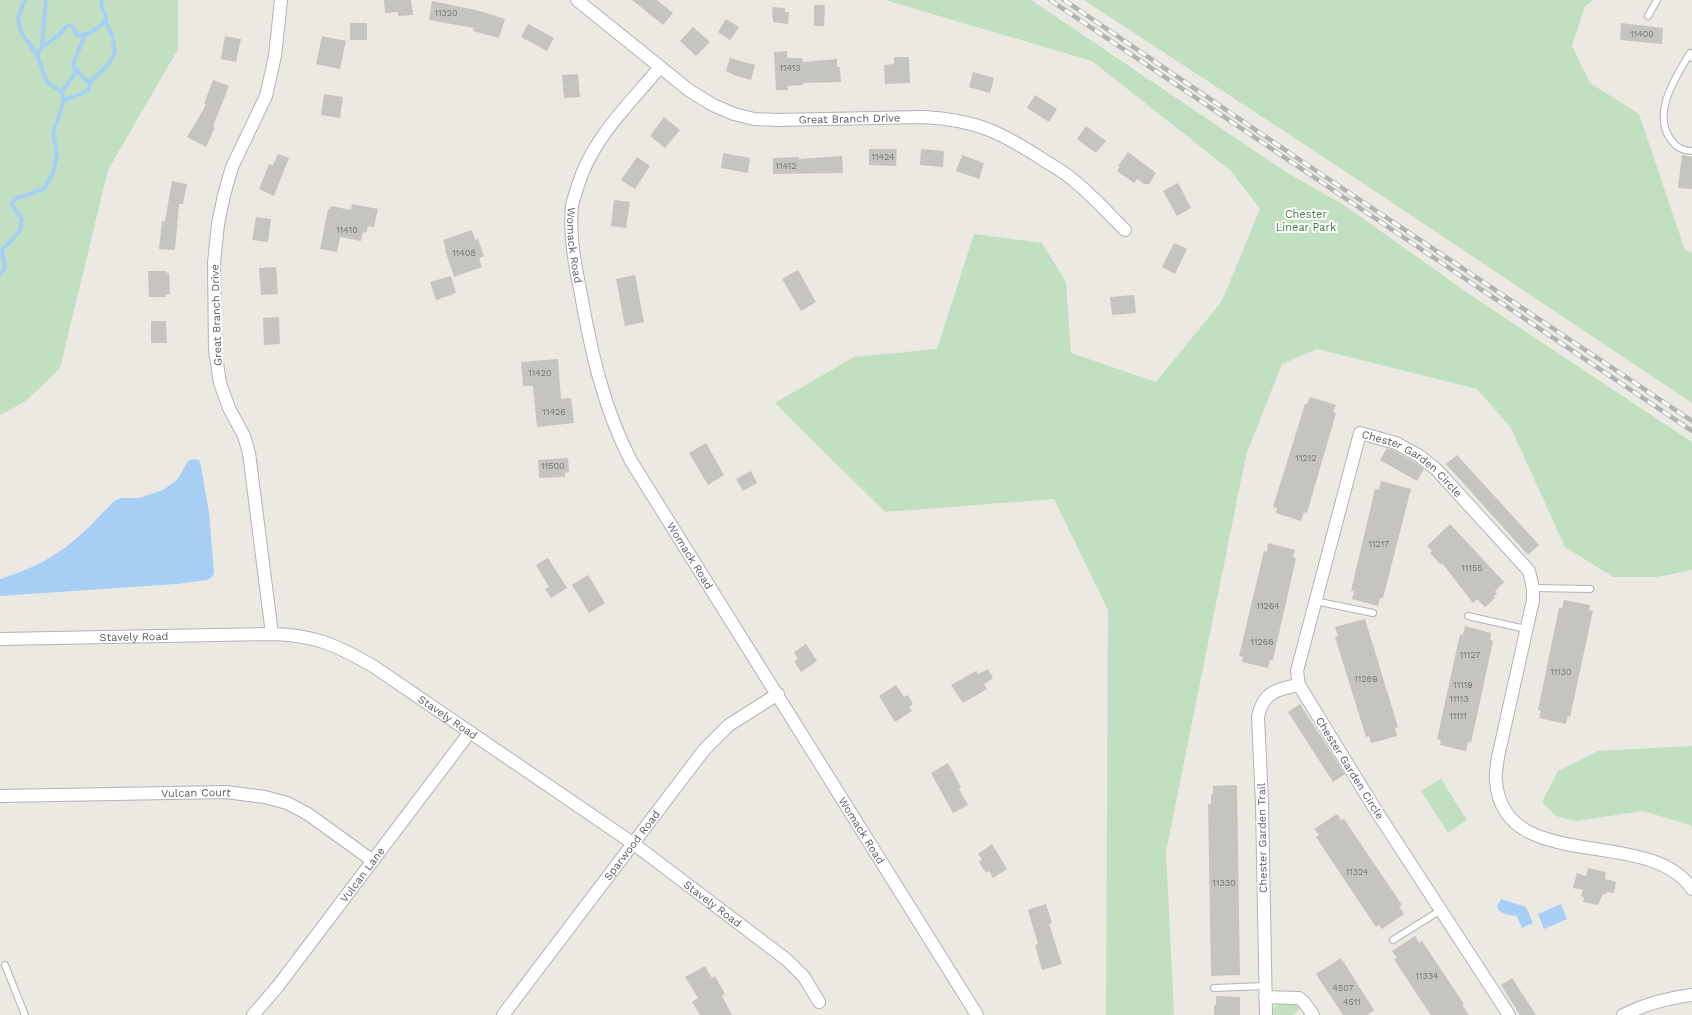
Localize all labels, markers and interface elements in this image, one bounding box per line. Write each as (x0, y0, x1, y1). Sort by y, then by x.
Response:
house number: 11320 (434, 8, 458, 18)
house number: 11400 (1630, 29, 1654, 39)
house number: 11413 (779, 63, 801, 73)
street label: Great Branch Drive (798, 111, 901, 127)
house number: 11424 (872, 152, 895, 162)
house number: 11412 (775, 161, 797, 171)
street label: Womack Road (564, 207, 585, 284)
park label: Chester Linear Park (1276, 208, 1336, 234)
house number: 11410 (336, 225, 358, 235)
house number: 11408 (452, 248, 476, 258)
street label: Great Branch Drive (208, 264, 225, 366)
house number: 11420 (528, 368, 552, 378)
house number: 11426 (542, 407, 566, 417)
street label: Chester Garden Circle (1360, 428, 1464, 500)
house number: 11212 (1295, 453, 1317, 463)
house number: 11500 (541, 461, 565, 471)
street label: Womack Road (664, 520, 715, 592)
house number: 11217 (1369, 539, 1389, 549)
house number: 11155 (1461, 563, 1483, 573)
house number: 11264 (1256, 601, 1280, 611)
street label: Stavely Road (99, 630, 169, 644)
house number: 11266 (1250, 637, 1274, 647)
house number: 11127 (1460, 650, 1480, 660)
house number: 11130 (1550, 667, 1572, 677)
house number: 11269 (1354, 674, 1378, 684)
house number: 11119 (1453, 680, 1473, 690)
street label: Stavely Road (415, 693, 480, 742)
house number: 11113 (1449, 694, 1469, 704)
house number: 11111 (1449, 711, 1467, 721)
street label: Chester Garden Circle (1313, 715, 1386, 822)
street label: Chester Garden Trail (1255, 782, 1270, 893)
street label: Vulcan Court (161, 786, 232, 800)
street label: Womack Road (836, 795, 887, 867)
street label: Sparwood Road (601, 808, 663, 883)
street label: Vulcan Lane (338, 845, 388, 905)
house number: 11324 (1346, 867, 1369, 877)
street label: Stavely Road (681, 878, 744, 930)
house number: 11330 (1212, 878, 1236, 888)
house number: 11334 (1415, 971, 1439, 981)
house number: 4507 (1332, 983, 1354, 993)
house number: 4511 (1343, 997, 1361, 1007)

